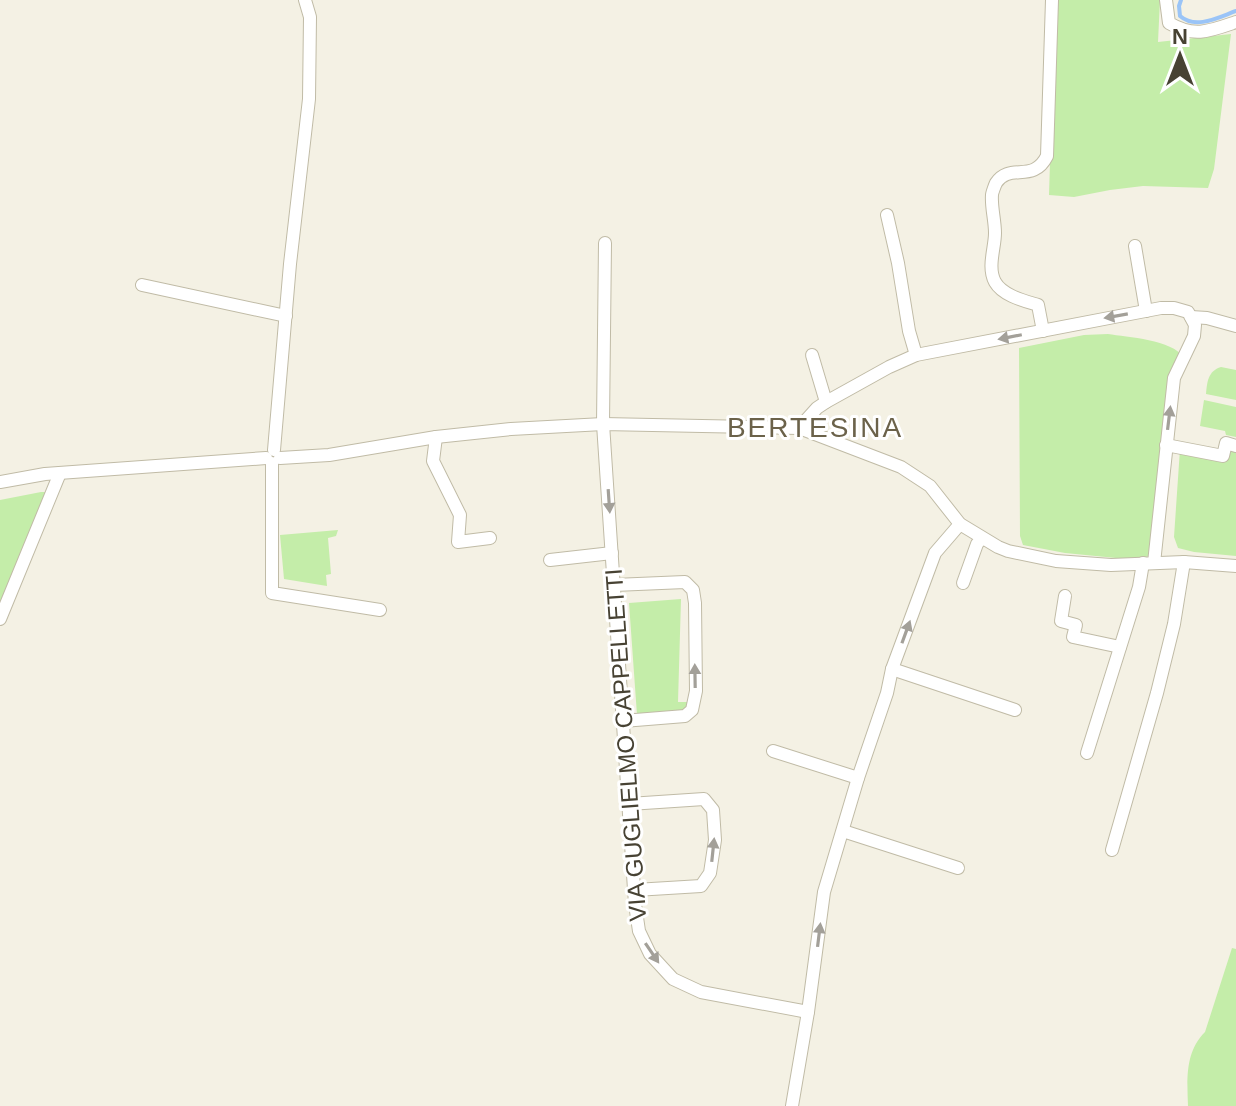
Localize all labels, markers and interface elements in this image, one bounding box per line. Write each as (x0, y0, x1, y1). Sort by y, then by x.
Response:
north arrow (1140, 16, 1220, 96)
text: N (1172, 24, 1188, 49)
one-way arrow (1103, 311, 1128, 323)
one-way arrow (997, 332, 1022, 344)
one-way arrow (1162, 405, 1175, 430)
district label: BERTESINA (727, 412, 903, 443)
one-way arrow (603, 489, 616, 514)
street label: VIA GUGLIELMO CAPPELLETTI (600, 568, 651, 922)
one-way arrow (900, 620, 912, 644)
one-way arrow (689, 663, 702, 688)
one-way arrow (706, 837, 719, 862)
one-way arrow (812, 922, 825, 947)
one-way arrow (644, 942, 659, 963)

